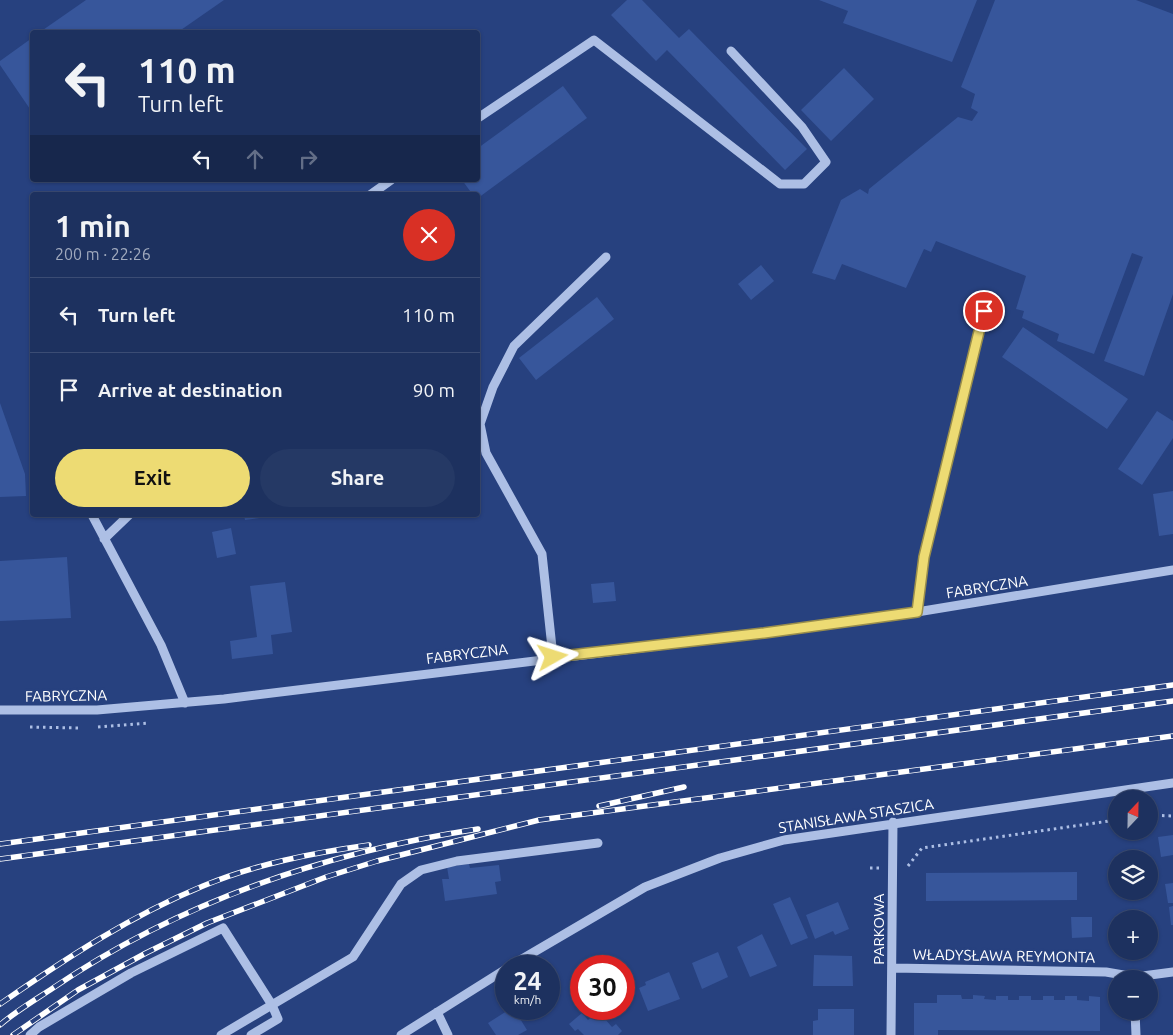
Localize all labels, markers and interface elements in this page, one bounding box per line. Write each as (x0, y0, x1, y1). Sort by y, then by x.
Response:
icon: left (55, 50, 120, 115)
text: 110 m (138, 50, 236, 90)
text: Turn left (138, 91, 223, 116)
icon: left (188, 145, 216, 173)
icon: ahead (241, 145, 269, 173)
icon: right (294, 145, 322, 173)
text: 1 min (55, 209, 131, 243)
button: close (403, 209, 455, 261)
text: 200 m · 22:26 (55, 245, 151, 263)
pin (963, 290, 1005, 332)
icon: arrive (970, 297, 998, 325)
icon: left (55, 301, 83, 329)
text: Turn left (98, 304, 176, 326)
text: 110 m (402, 304, 455, 326)
icon: arrive (55, 376, 83, 404)
text: Arrive at destination (98, 379, 283, 401)
text: 90 m (413, 379, 455, 401)
button: Exit (55, 449, 250, 507)
button: Share (260, 449, 455, 507)
street label: FABRYCZNA (945, 572, 1029, 601)
position arrow (526, 630, 578, 682)
street label: FABRYCZNA (425, 640, 509, 667)
street label: FABRYCZNA (25, 686, 108, 705)
north arrow (1108, 790, 1158, 840)
map controls (1108, 790, 1158, 1020)
street label: STANISŁAWA STASZICA (777, 795, 935, 836)
button: layers (1108, 850, 1158, 900)
street label: PARKOWA (870, 893, 887, 965)
button: + (1108, 910, 1158, 960)
street label: WŁADYSŁAWA REYMONTA (913, 945, 1096, 966)
speed limit sign: 30 (570, 955, 635, 1020)
text: 24 (513, 967, 542, 995)
button: − (1108, 970, 1158, 1020)
text: km/h (514, 993, 541, 1006)

